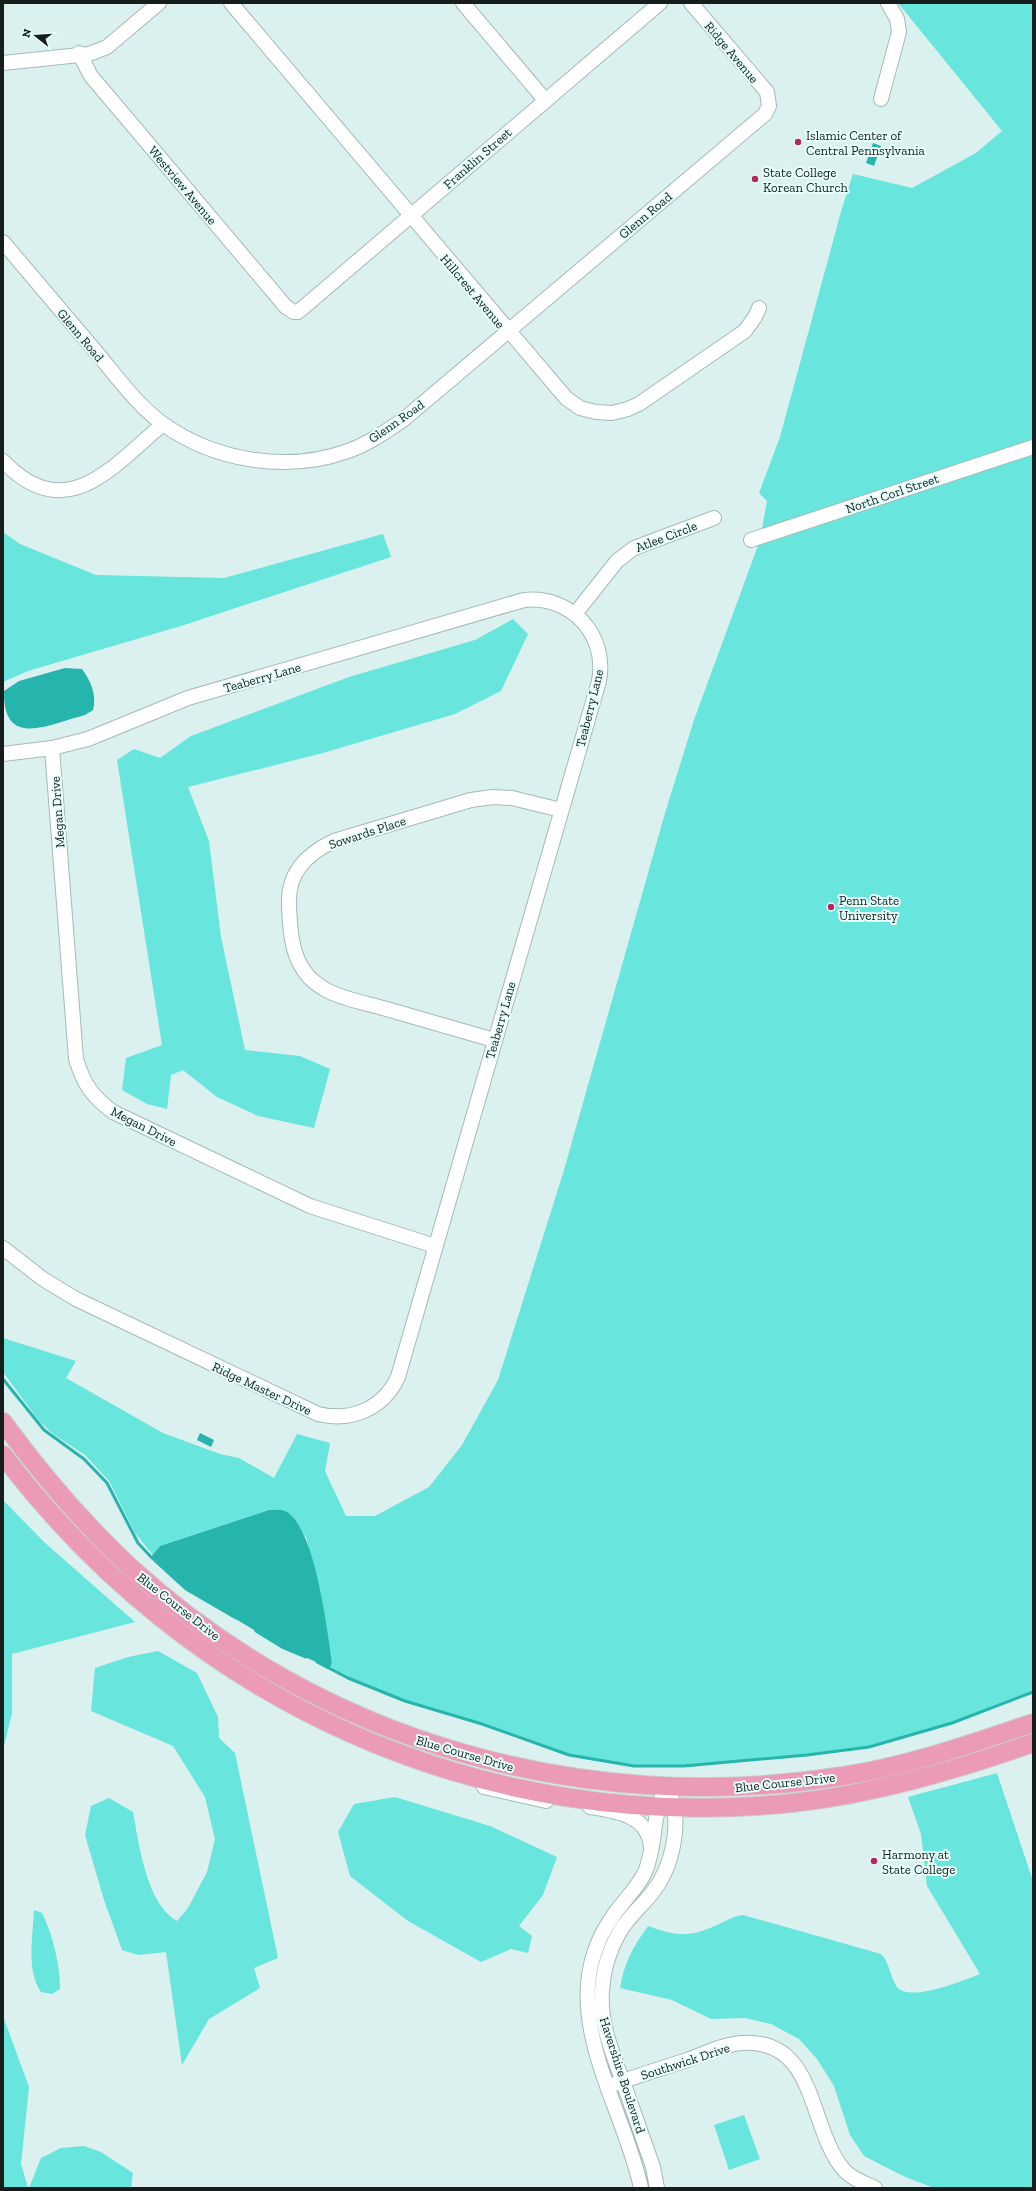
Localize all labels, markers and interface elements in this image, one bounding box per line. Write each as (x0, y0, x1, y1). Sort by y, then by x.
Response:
north arrow (16, 16, 56, 56)
street label: Ridge Avenue (702, 18, 762, 86)
text: N (19, 27, 35, 39)
street label: Franklin Street (440, 125, 514, 192)
place label: Islamic Center of Central Pennsylvania (806, 128, 926, 158)
marker: Islamic Center of Central Pennsylvania (793, 137, 803, 147)
street label: Westview Avenue (145, 143, 220, 228)
place label: State College Korean Church (763, 165, 848, 195)
marker: State College Korean Church (750, 174, 760, 184)
street label: Glenn Road (616, 189, 675, 242)
street label: Hillcrest Avenue (437, 251, 508, 331)
street label: Glenn Road (54, 306, 107, 365)
street label: Glenn Road (366, 397, 427, 446)
street label: North Corl Street (844, 470, 941, 516)
street label: Atlee Circle (633, 518, 699, 555)
street label: Teaberry Lane (222, 659, 303, 696)
street label: Teaberry Lane (573, 668, 606, 749)
street label: Megan Drive (48, 776, 67, 848)
street label: Sowards Place (327, 813, 408, 852)
place label: Penn State University (839, 893, 899, 923)
marker: Penn State University (826, 902, 836, 912)
street label: Teaberry Lane (482, 980, 519, 1061)
street label: Megan Drive (108, 1103, 179, 1149)
street label: Ridge Master Drive (210, 1359, 314, 1418)
street label: Blue Course Drive (134, 1569, 223, 1643)
street label: Blue Course Drive (414, 1732, 515, 1775)
street label: Blue Course Drive (734, 1770, 836, 1795)
place label: Harmony at State College (882, 1847, 955, 1877)
marker: Harmony at State College (869, 1856, 879, 1866)
street label: Havershire Boulevard (597, 2015, 648, 2135)
street label: Southwick Drive (639, 2040, 732, 2083)

